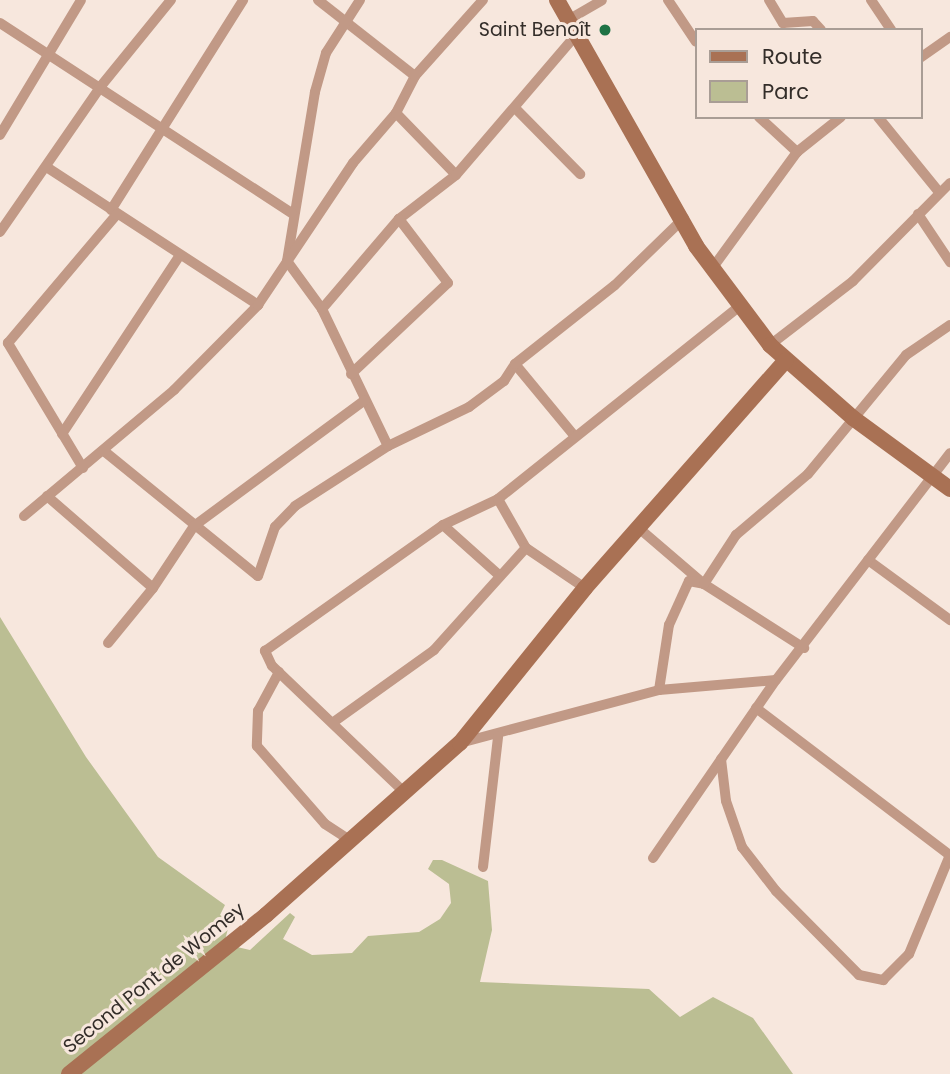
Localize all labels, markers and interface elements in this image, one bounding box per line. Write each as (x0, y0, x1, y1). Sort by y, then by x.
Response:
place label: Saint Benoît (479, 19, 591, 41)
marker: Saint Benoît (597, 22, 613, 38)
legend (694, 28, 922, 119)
text: Route (762, 42, 822, 71)
text: Parc (762, 77, 809, 106)
street label: Second Pont de Womey (59, 898, 249, 1058)

